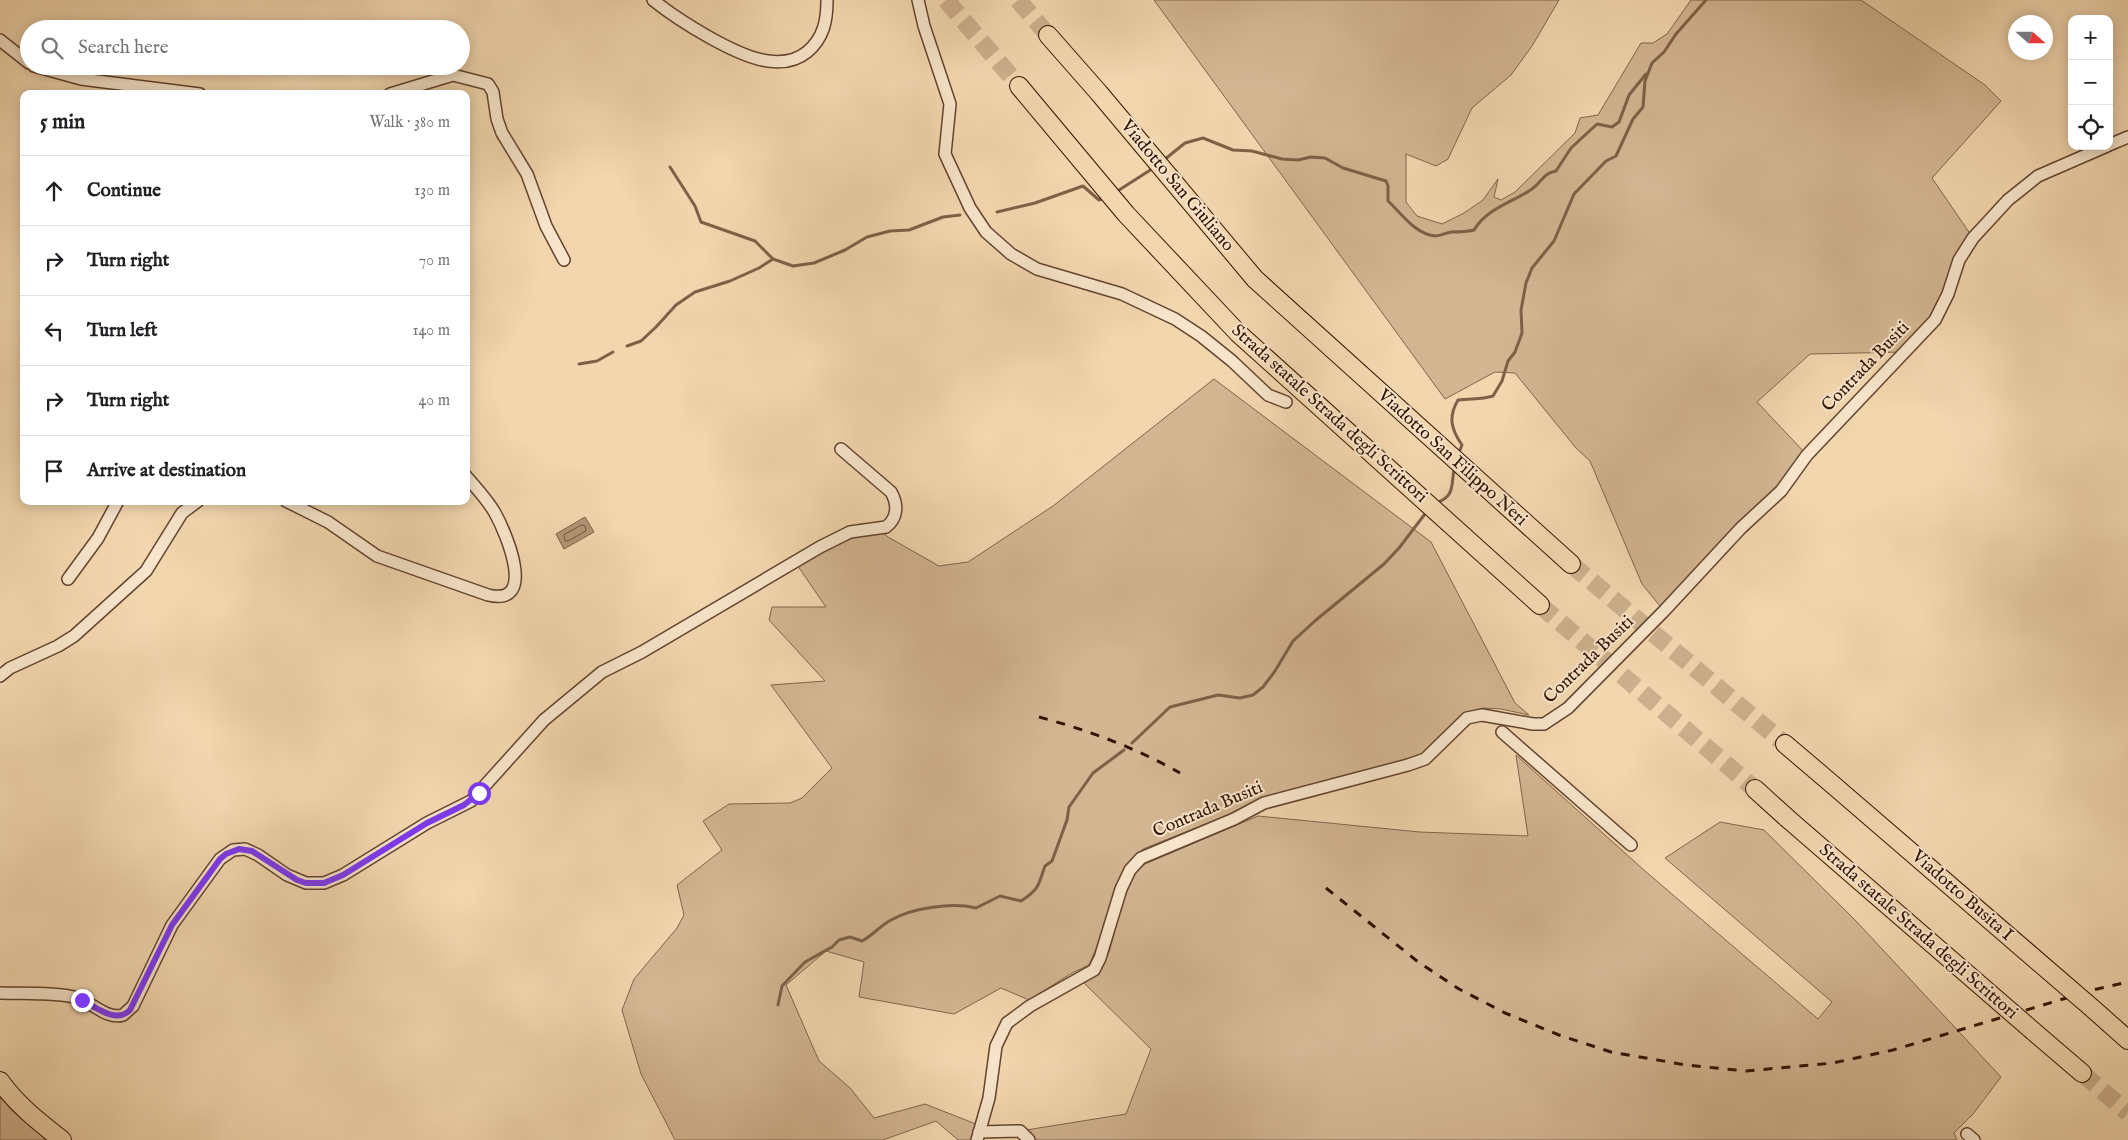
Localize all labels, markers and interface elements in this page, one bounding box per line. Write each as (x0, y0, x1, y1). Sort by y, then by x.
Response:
north arrow (2008, 15, 2053, 60)
map controls (2068, 15, 2113, 150)
button: + (2068, 15, 2113, 60)
search box (20, 20, 470, 75)
icon: search (38, 34, 66, 62)
text: Search here (78, 36, 169, 60)
button: − (2068, 60, 2113, 105)
button: locate (2068, 105, 2113, 150)
text: 5 min (40, 109, 85, 136)
text: Walk · 380 m (369, 113, 450, 133)
street label: Viadotto San Giuliano (1114, 115, 1239, 257)
icon: ahead (40, 177, 68, 205)
text: Continue (87, 179, 161, 203)
text: 130 m (414, 181, 450, 201)
icon: right (40, 247, 68, 275)
text: Turn right (87, 249, 169, 273)
text: 70 m (419, 251, 450, 271)
icon: left (40, 317, 68, 345)
street label: Contrada Busiti (1817, 317, 1915, 417)
text: Turn left (87, 319, 158, 343)
street label: Strada statale Strada degli Scrittori (1226, 320, 1432, 508)
text: 140 m (412, 321, 450, 341)
street label: Viadotto San Filippo Neri (1371, 384, 1532, 532)
icon: right (40, 387, 68, 415)
text: Turn right (87, 389, 169, 413)
text: 40 m (418, 391, 450, 411)
icon: arrive (40, 457, 68, 485)
text: Arrive at destination (87, 459, 246, 483)
street label: Contrada Busiti (1539, 611, 1639, 709)
street label: Contrada Busiti (1150, 776, 1267, 843)
route start (468, 782, 491, 805)
street label: Strada statale Strada degli Scrittori (1814, 839, 2022, 1025)
street label: Viadotto Busita I (1906, 845, 2018, 947)
route end (71, 989, 94, 1012)

